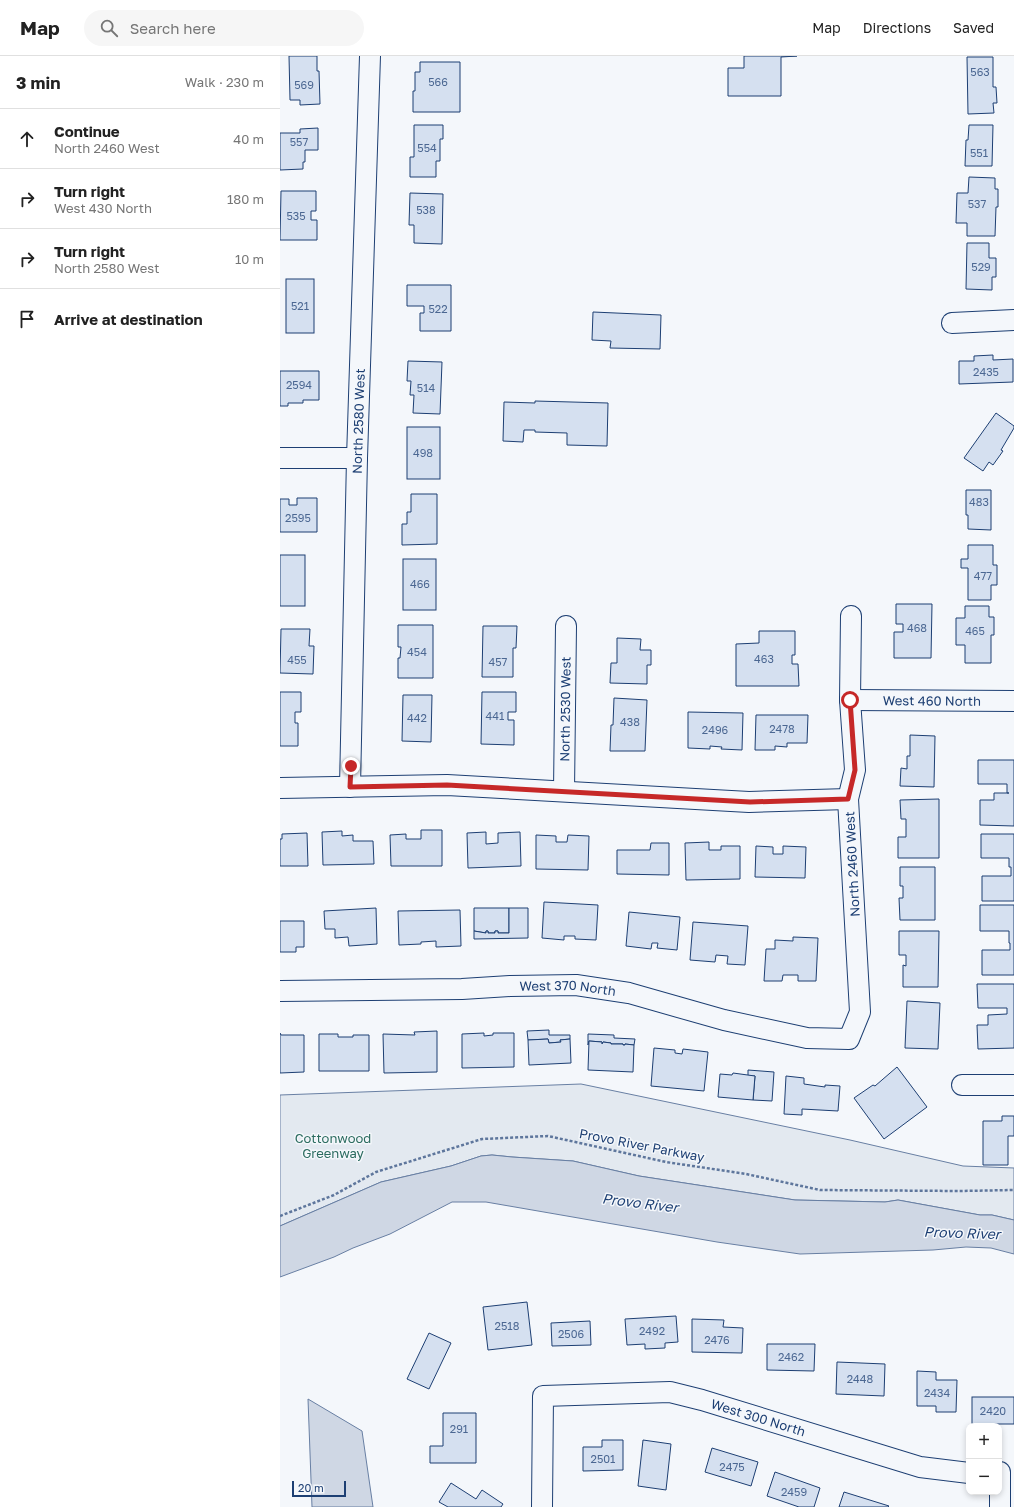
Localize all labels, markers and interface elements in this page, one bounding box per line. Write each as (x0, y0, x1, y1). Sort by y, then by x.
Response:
search box (84, 10, 364, 46)
text: Map (20, 16, 60, 39)
icon: search (98, 17, 120, 39)
text: Search here (130, 19, 216, 37)
text: Map (812, 19, 841, 36)
text: Directions (863, 19, 931, 36)
text: Saved (953, 19, 994, 36)
house number: 563 (970, 65, 990, 78)
text: 3 min (16, 72, 60, 93)
text: Walk · 230 m (185, 74, 264, 90)
house number: 566 (428, 75, 448, 88)
house number: 569 (294, 78, 314, 91)
text: Continue (54, 122, 120, 140)
icon: ahead (16, 128, 38, 150)
text: 40 m (233, 131, 264, 147)
house number: 557 (290, 135, 308, 148)
text: North 2460 West (54, 140, 160, 156)
house number: 554 (417, 141, 437, 154)
house number: 551 (970, 146, 988, 159)
text: Turn right (54, 182, 125, 200)
icon: right (16, 188, 38, 210)
text: 180 m (227, 191, 264, 207)
house number: 537 (968, 197, 986, 210)
text: West 430 North (54, 200, 152, 216)
house number: 538 (416, 203, 436, 216)
house number: 535 (286, 209, 306, 222)
text: Turn right (54, 242, 125, 260)
icon: right (16, 248, 38, 270)
text: 10 m (235, 251, 264, 267)
text: North 2580 West (54, 260, 159, 276)
house number: 529 (971, 260, 991, 273)
house number: 521 (291, 299, 309, 312)
house number: 522 (428, 302, 448, 315)
icon: arrive (16, 308, 38, 330)
text: Arrive at destination (54, 310, 203, 328)
house number: 2435 (973, 365, 999, 378)
street label: North 2580 West (349, 368, 368, 474)
house number: 2594 (286, 378, 312, 391)
house number: 514 (417, 381, 435, 394)
house number: 498 (413, 446, 433, 459)
house number: 483 (969, 495, 989, 508)
house number: 2595 (285, 511, 311, 524)
house number: 477 (974, 569, 992, 582)
house number: 466 (410, 577, 430, 590)
house number: 468 (907, 621, 927, 634)
house number: 465 (965, 624, 985, 637)
house number: 454 (407, 645, 427, 658)
house number: 463 (754, 652, 774, 665)
house number: 455 (287, 653, 307, 666)
house number: 457 (489, 655, 508, 668)
street label: North 2530 West (556, 656, 574, 762)
route start (841, 691, 859, 709)
street label: West 460 North (883, 692, 981, 709)
house number: 441 (486, 709, 504, 722)
house number: 442 (407, 711, 427, 724)
house number: 438 (620, 715, 640, 728)
house number: 2478 (769, 722, 795, 735)
house number: 2496 (702, 723, 729, 736)
route end (342, 757, 360, 775)
street label: North 2460 West (841, 811, 863, 917)
street label: West 370 North (519, 977, 617, 999)
street label: Provo River Parkway (578, 1125, 707, 1165)
park label: Cottonwood Greenway (295, 1130, 371, 1161)
water label: Provo River (601, 1189, 682, 1216)
water label: Provo River (924, 1223, 1003, 1242)
house number: 2518 (495, 1319, 520, 1332)
house number: 2492 (639, 1324, 665, 1337)
house number: 2506 (558, 1327, 584, 1340)
house number: 2476 (704, 1333, 730, 1346)
house number: 2462 (778, 1350, 804, 1363)
house number: 2448 (847, 1372, 874, 1385)
house number: 2434 (924, 1386, 950, 1399)
street label: West 300 North (709, 1395, 808, 1439)
house number: 2420 (980, 1404, 1006, 1417)
house number: 291 (450, 1422, 468, 1435)
map controls (966, 1423, 1002, 1495)
button: + (966, 1423, 1002, 1459)
house number: 2501 (591, 1452, 615, 1465)
button: − (966, 1459, 1002, 1495)
house number: 2475 (719, 1460, 745, 1473)
scale bar (292, 1479, 346, 1498)
text: 20 m (298, 1481, 324, 1494)
house number: 2459 (781, 1485, 807, 1498)

